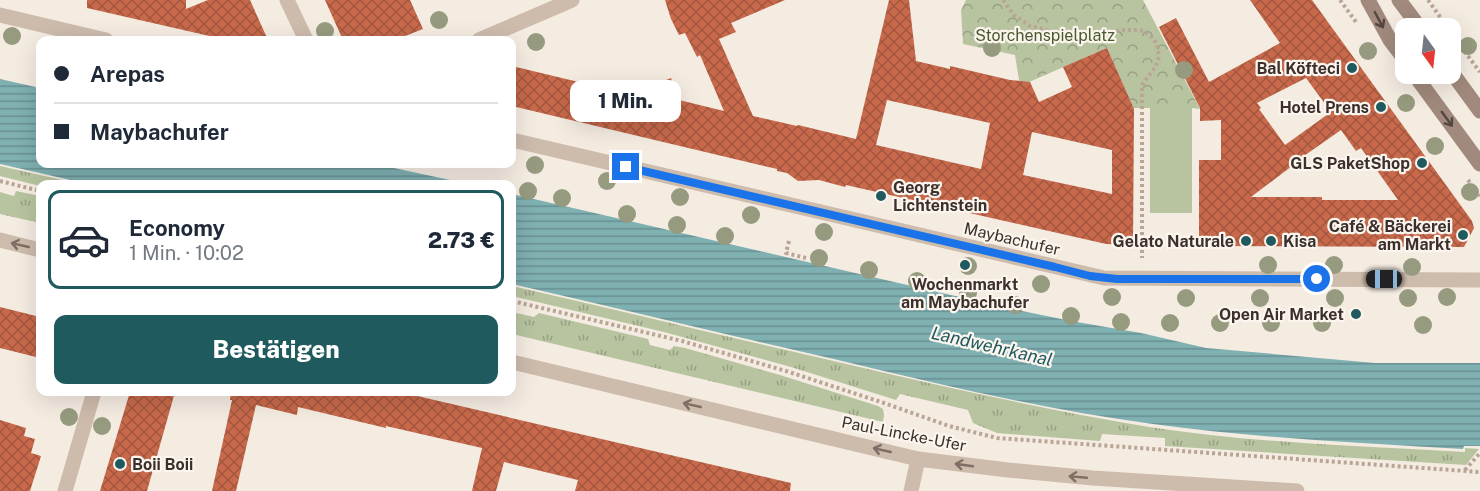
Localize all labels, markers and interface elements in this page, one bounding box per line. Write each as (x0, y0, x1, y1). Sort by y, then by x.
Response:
one-way arrow (1374, 10, 1385, 28)
north arrow (1395, 18, 1461, 84)
map controls (1395, 18, 1461, 84)
park label: Storchenspielplatz (975, 26, 1115, 45)
place label: Bal Köfteci (1256, 59, 1340, 78)
text: Arepas (90, 61, 165, 87)
marker: Bal Köfteci (1345, 61, 1359, 75)
callout: 1 Min. (570, 80, 682, 122)
text: 1 Min. (598, 89, 653, 113)
place label: Hotel Prens (1279, 98, 1369, 117)
marker: Hotel Prens (1374, 100, 1388, 114)
one-way arrow (1441, 110, 1453, 126)
text: Maybachufer (90, 119, 229, 145)
route end (612, 153, 639, 180)
place label: GLS PaketShop (1290, 154, 1410, 173)
marker: GLS PaketShop (1415, 156, 1429, 170)
place label: Georg Lichtenstein (893, 178, 987, 215)
marker: Georg Lichtenstein (874, 189, 888, 203)
icon: car (57, 213, 111, 267)
text: Economy (129, 215, 225, 241)
place label: Café & Bäckerei am Markt (1329, 217, 1451, 254)
street label: Maybachufer (962, 219, 1062, 259)
text: 2.73 € (428, 227, 495, 253)
marker: Café & Bäckerei am Markt (1456, 228, 1470, 242)
place label: Gelato Naturale (1113, 232, 1234, 251)
place label: Kisa (1283, 232, 1316, 251)
marker: Gelato Naturale (1239, 234, 1253, 248)
marker: Kisa (1264, 234, 1278, 248)
one-way arrow (11, 238, 30, 250)
text: 1 Min. · 10:02 (129, 241, 244, 265)
marker: Wochenmarkt am Maybachufer (958, 258, 972, 272)
route start (1303, 265, 1330, 292)
car (1366, 270, 1402, 288)
place label: Wochenmarkt am Maybachufer (901, 275, 1029, 312)
place label: Open Air Market (1219, 305, 1344, 324)
marker: Open Air Market (1349, 307, 1363, 321)
button: Bestätigen (54, 315, 498, 384)
water label: Landwehrkanal (929, 322, 1055, 370)
one-way arrow (683, 398, 702, 410)
street label: Paul-Lincke-Ufer (840, 413, 968, 455)
one-way arrow (873, 444, 892, 455)
place label: Boii Boii (132, 455, 193, 474)
marker: Boii Boii (113, 457, 127, 471)
one-way arrow (955, 459, 974, 470)
one-way arrow (1069, 471, 1089, 482)

